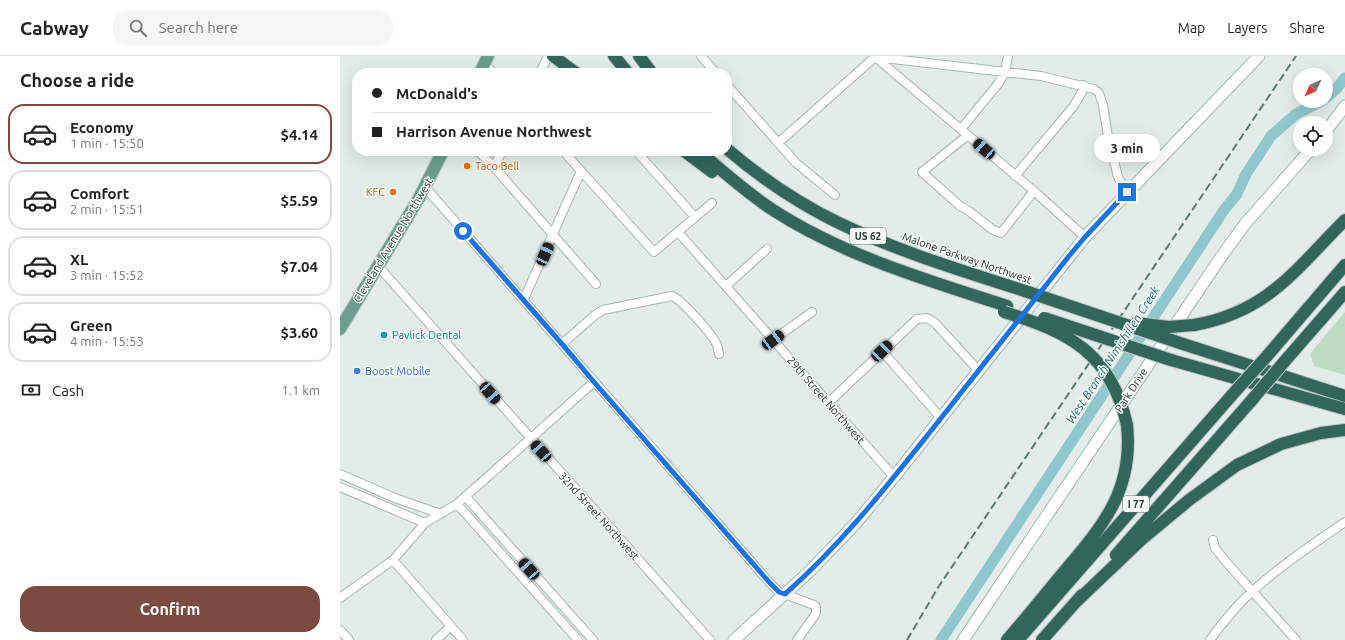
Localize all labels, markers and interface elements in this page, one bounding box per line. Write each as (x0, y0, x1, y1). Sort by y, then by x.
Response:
search box (113, 10, 393, 46)
text: Cabway (20, 17, 89, 39)
icon: search (127, 17, 149, 39)
text: Search here (159, 19, 238, 36)
text: Map (1178, 20, 1205, 36)
text: Layers (1227, 20, 1267, 36)
text: Share (1289, 20, 1325, 36)
north arrow (1293, 68, 1333, 108)
map controls (1293, 68, 1333, 156)
text: Choose a ride (20, 70, 134, 90)
text: McDonald's (396, 85, 478, 102)
icon: car (22, 116, 58, 152)
button: locate (1293, 116, 1333, 156)
text: Economy (70, 119, 134, 136)
text: Harrison Avenue Northwest (396, 123, 592, 140)
text: $4.14 (280, 126, 318, 143)
callout: 3 min (1094, 134, 1160, 162)
text: 1 min · 15:50 (70, 136, 144, 150)
car (971, 137, 997, 161)
text: 3 min (1111, 141, 1143, 155)
place label: Taco Bell (475, 160, 519, 172)
marker: Taco Bell (462, 161, 472, 171)
street label: Cleveland Avenue Northwest (351, 175, 435, 304)
icon: car (22, 182, 58, 218)
route end (1118, 183, 1136, 201)
text: Comfort (70, 185, 129, 202)
place label: KFC (366, 186, 385, 198)
marker: KFC (388, 187, 398, 197)
text: $5.59 (280, 192, 318, 209)
text: 2 min · 15:51 (70, 202, 144, 216)
route start (454, 222, 472, 240)
road number: US 62 (850, 228, 886, 244)
street label: Malone Parkway Northwest (901, 230, 1034, 286)
car (535, 241, 555, 267)
icon: car (22, 248, 58, 284)
text: XL (70, 251, 88, 268)
text: $7.04 (280, 258, 318, 275)
text: 3 min · 15:52 (70, 268, 144, 282)
water label: West Branch Nimishillen Creek (1063, 283, 1162, 426)
icon: car (22, 314, 58, 350)
text: Green (70, 317, 112, 334)
text: $3.60 (280, 324, 318, 341)
car (760, 328, 786, 352)
place label: Pavlick Dental (392, 329, 461, 341)
marker: Pavlick Dental (379, 330, 389, 340)
text: 4 min · 15:53 (70, 334, 144, 348)
car (869, 338, 895, 364)
street label: 29th Street Northwest (785, 354, 868, 447)
place label: Boost Mobile (365, 365, 431, 377)
marker: Boost Mobile (352, 366, 362, 376)
street label: Park Drive (1112, 366, 1150, 414)
icon: cash (20, 379, 42, 401)
car (478, 380, 502, 406)
text: Cash (52, 382, 84, 399)
text: 1.1 km (281, 383, 320, 397)
car (529, 438, 553, 464)
street label: 32nd Street Northwest (557, 470, 642, 563)
road number: I 77 (1123, 496, 1149, 512)
car (517, 556, 541, 582)
button: Confirm (20, 586, 320, 632)

